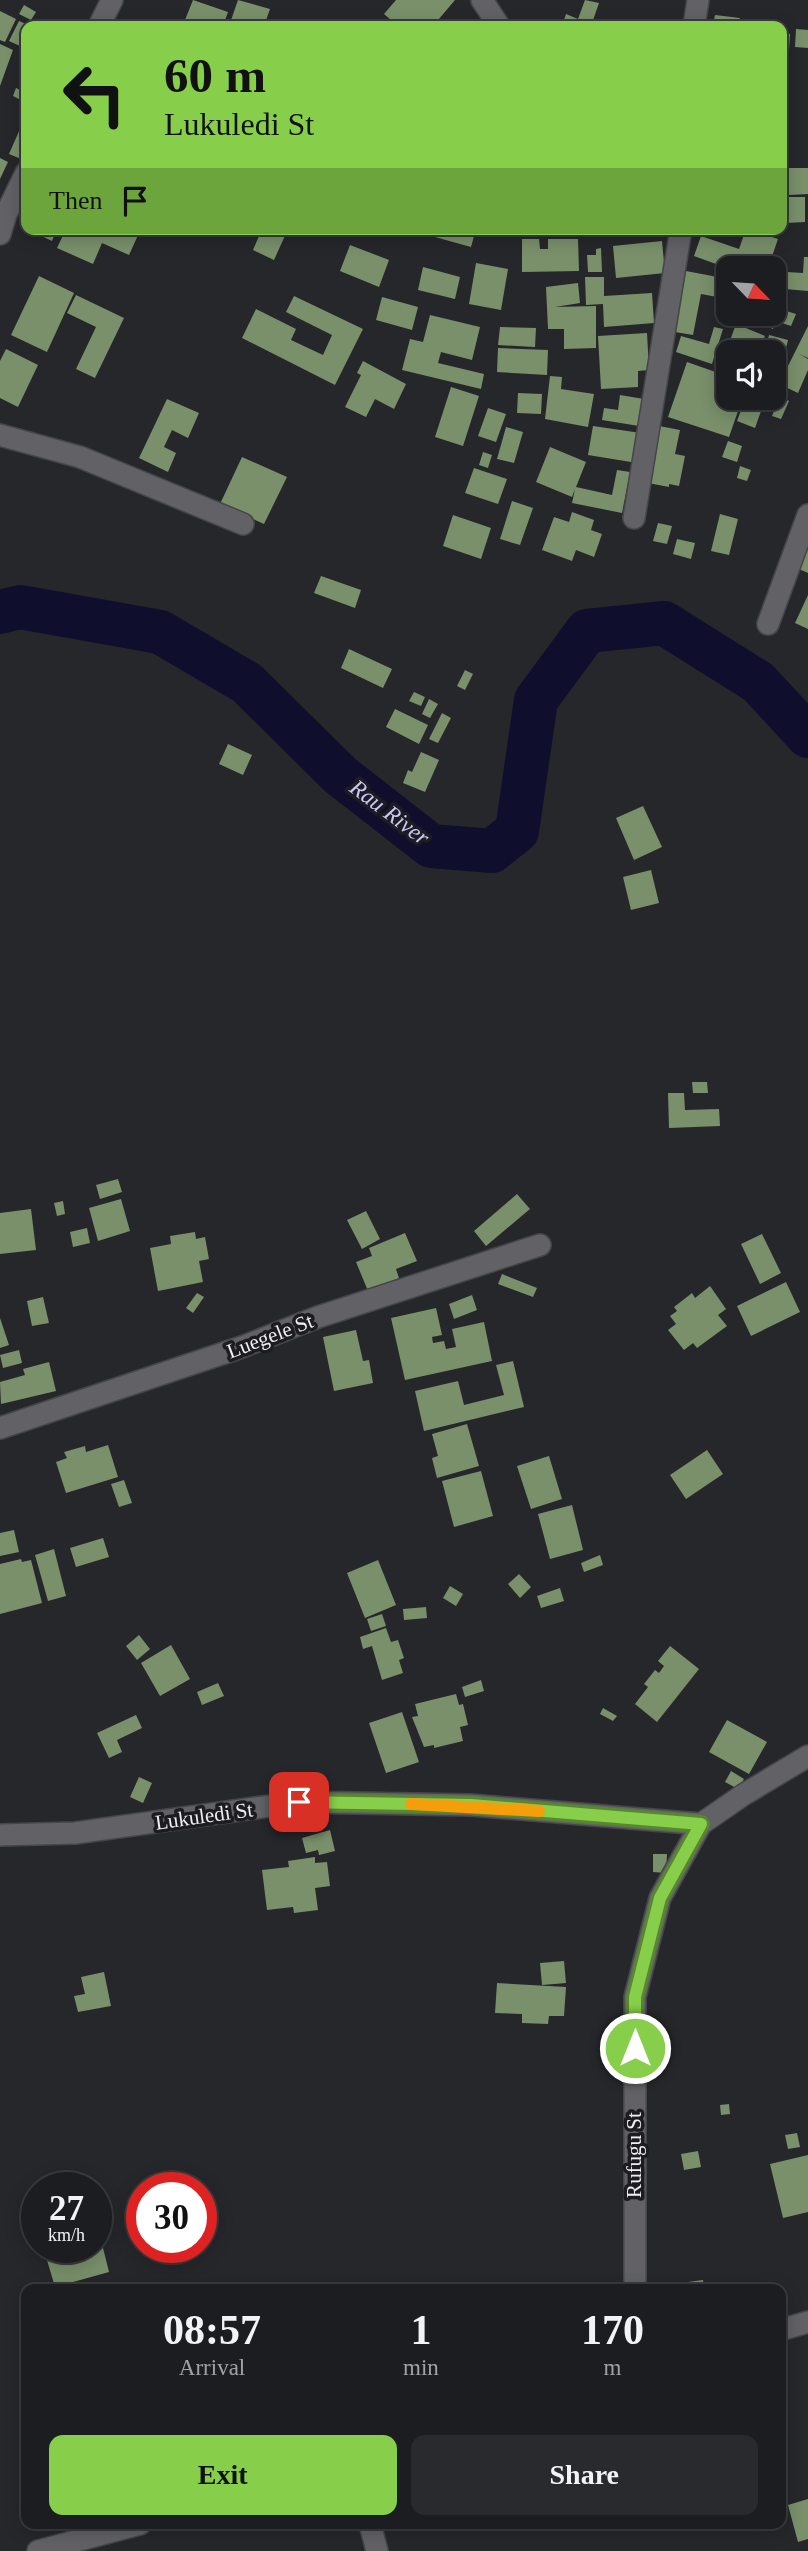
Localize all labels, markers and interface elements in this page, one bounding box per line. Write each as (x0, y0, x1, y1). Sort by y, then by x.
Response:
text: 60 m (164, 48, 266, 103)
icon: left (49, 49, 140, 140)
text: Lukuledi St (164, 106, 314, 142)
icon: arrive (116, 182, 154, 220)
text: Then (49, 186, 102, 215)
north arrow (716, 256, 786, 326)
map controls (716, 256, 786, 410)
button: sound (716, 340, 786, 410)
water label: Rau River (344, 774, 435, 851)
street label: Luegele St (224, 1309, 317, 1363)
pin (269, 1772, 329, 1832)
icon: arrive (280, 1783, 318, 1821)
street label: Lukuledi St (154, 1797, 255, 1835)
position arrow (598, 2011, 672, 2085)
street label: Rufugu St (622, 2112, 646, 2198)
speed limit sign: 30 (126, 2172, 217, 2263)
text: 27 (49, 2189, 84, 2228)
text: km/h (48, 2225, 85, 2245)
text: 08:57 (163, 2307, 261, 2353)
text: 1 (410, 2307, 431, 2353)
text: 170 (581, 2307, 644, 2353)
text: Arrival (179, 2355, 245, 2380)
text: min (403, 2355, 439, 2380)
text: m (603, 2355, 621, 2380)
button: Exit (49, 2435, 397, 2515)
button: Share (411, 2435, 758, 2515)

